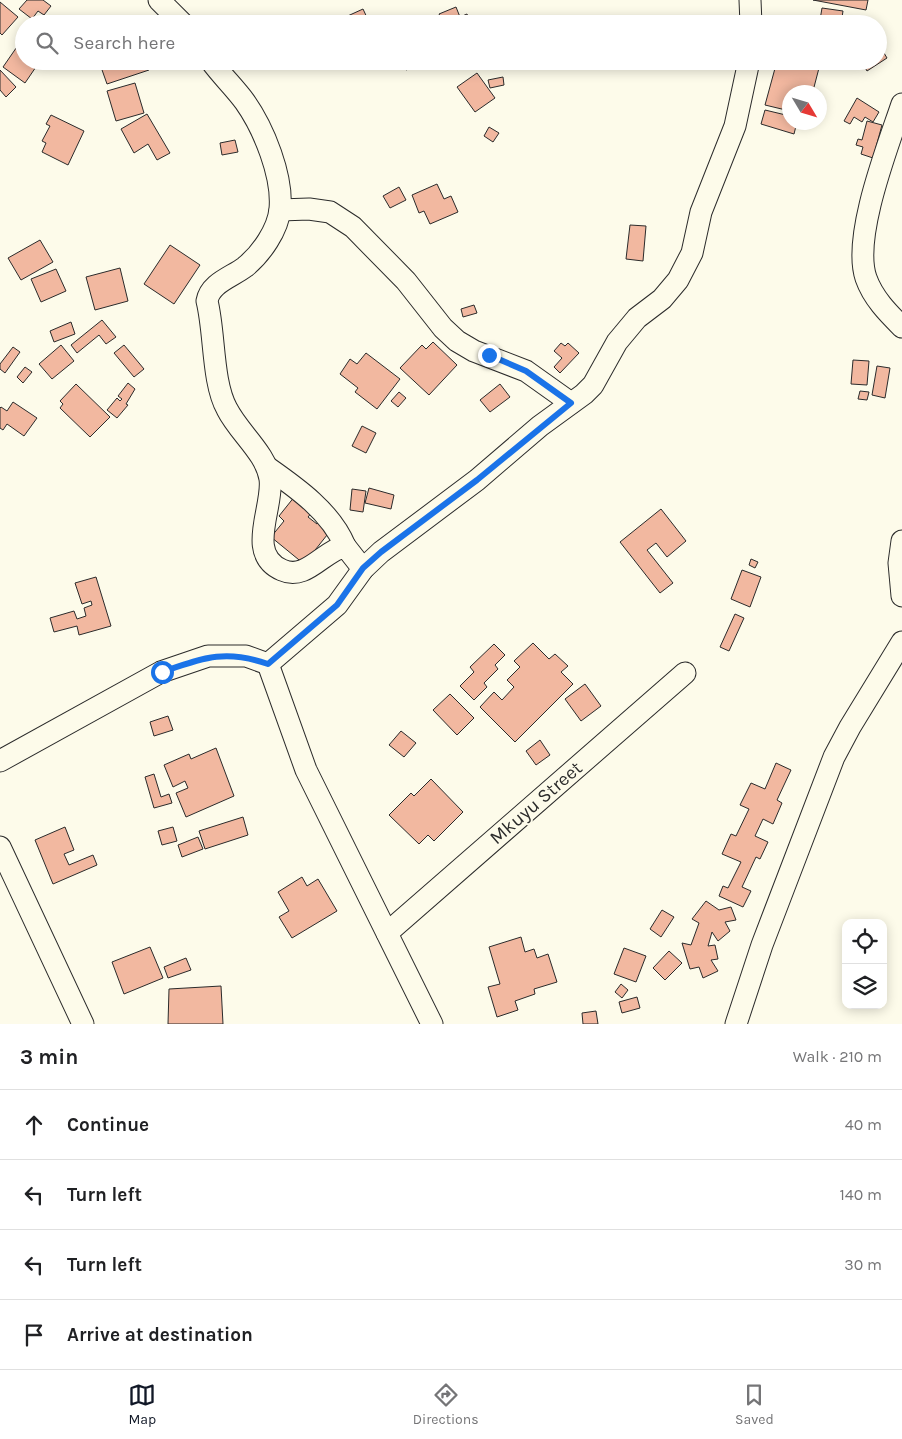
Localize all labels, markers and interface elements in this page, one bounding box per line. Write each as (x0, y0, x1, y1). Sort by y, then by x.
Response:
search box (15, 15, 887, 70)
icon: search (33, 29, 61, 57)
text: Search here (73, 32, 175, 54)
north arrow (782, 85, 827, 130)
route end (478, 344, 501, 367)
route start (151, 661, 174, 684)
street label: Mkuyu Street (485, 757, 587, 849)
map controls (842, 919, 887, 1009)
button: locate (842, 919, 887, 964)
button: layers (842, 964, 887, 1009)
text: 3 min (20, 1045, 78, 1069)
text: Walk · 210 m (793, 1047, 882, 1066)
icon: ahead (20, 1111, 48, 1139)
text: Continue (67, 1114, 149, 1136)
text: 40 m (845, 1115, 882, 1134)
icon: left (20, 1181, 48, 1209)
text: Turn left (67, 1184, 142, 1206)
text: 140 m (840, 1185, 882, 1204)
icon: left (20, 1251, 48, 1279)
text: Turn left (67, 1254, 142, 1276)
text: 30 m (844, 1255, 882, 1274)
icon: arrive (20, 1321, 48, 1349)
text: Arrive at destination (67, 1324, 253, 1346)
tab: Map (128, 1381, 156, 1428)
tab: Directions (413, 1381, 479, 1428)
tab: Saved (735, 1381, 774, 1428)

